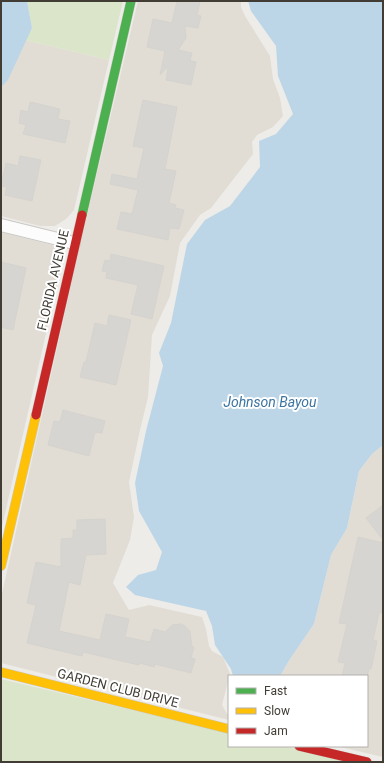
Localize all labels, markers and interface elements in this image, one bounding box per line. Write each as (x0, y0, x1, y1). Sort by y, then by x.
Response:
street label: FLORIDA AVENUE (34, 228, 72, 332)
water label: Johnson Bayou (223, 394, 317, 410)
street label: GARDEN CLUB DRIVE (56, 666, 180, 710)
legend (228, 675, 368, 747)
text: Fast (264, 684, 287, 698)
text: Slow (264, 704, 290, 718)
text: Jam (264, 724, 288, 738)

